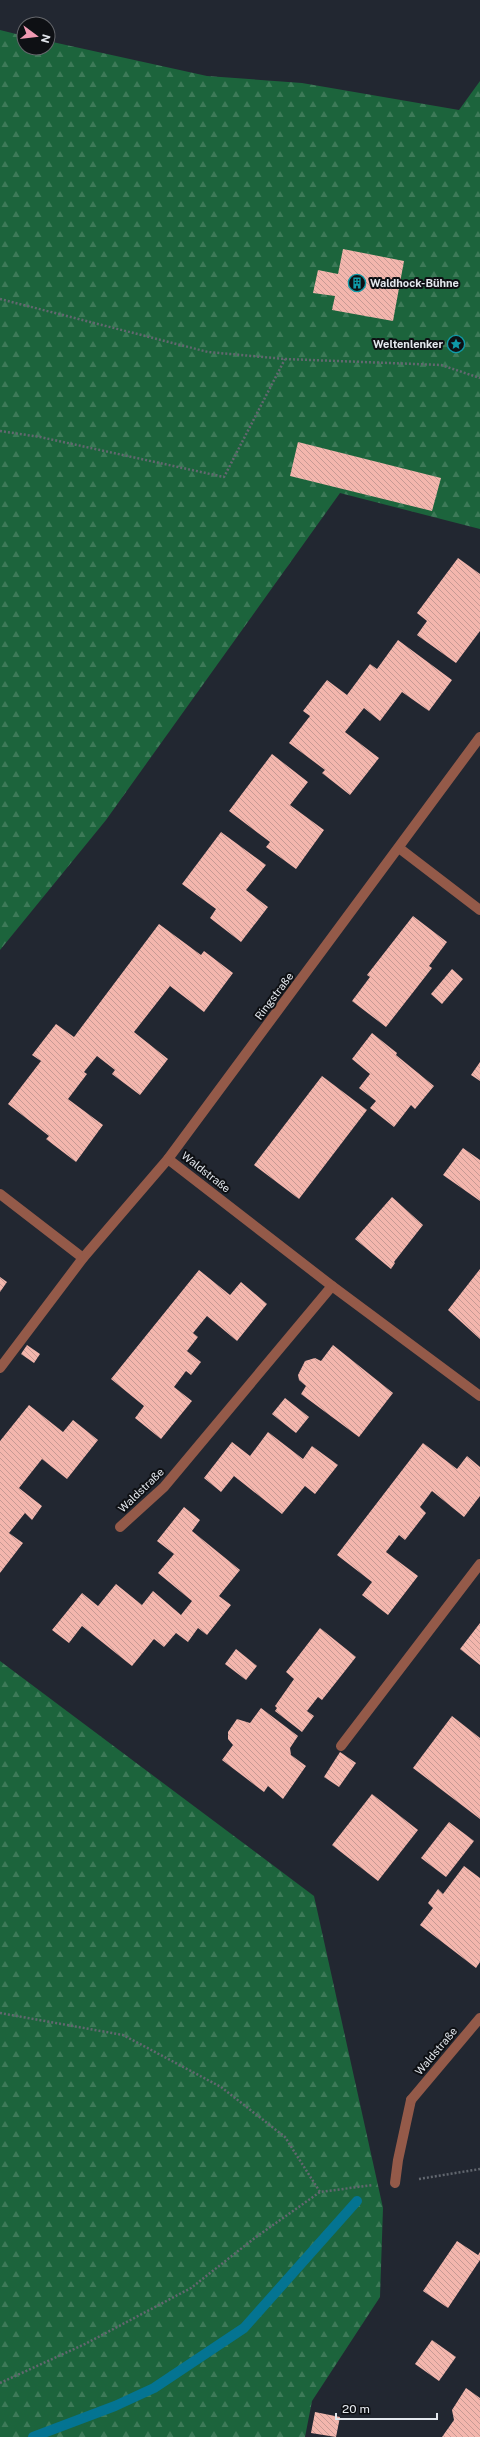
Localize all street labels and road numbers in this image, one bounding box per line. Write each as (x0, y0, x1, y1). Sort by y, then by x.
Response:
street label: Ringstraße (252, 970, 296, 1022)
street label: Waldstraße (179, 1149, 233, 1195)
street label: Waldstraße (116, 1465, 166, 1515)
street label: Waldstraße (413, 2025, 459, 2077)

